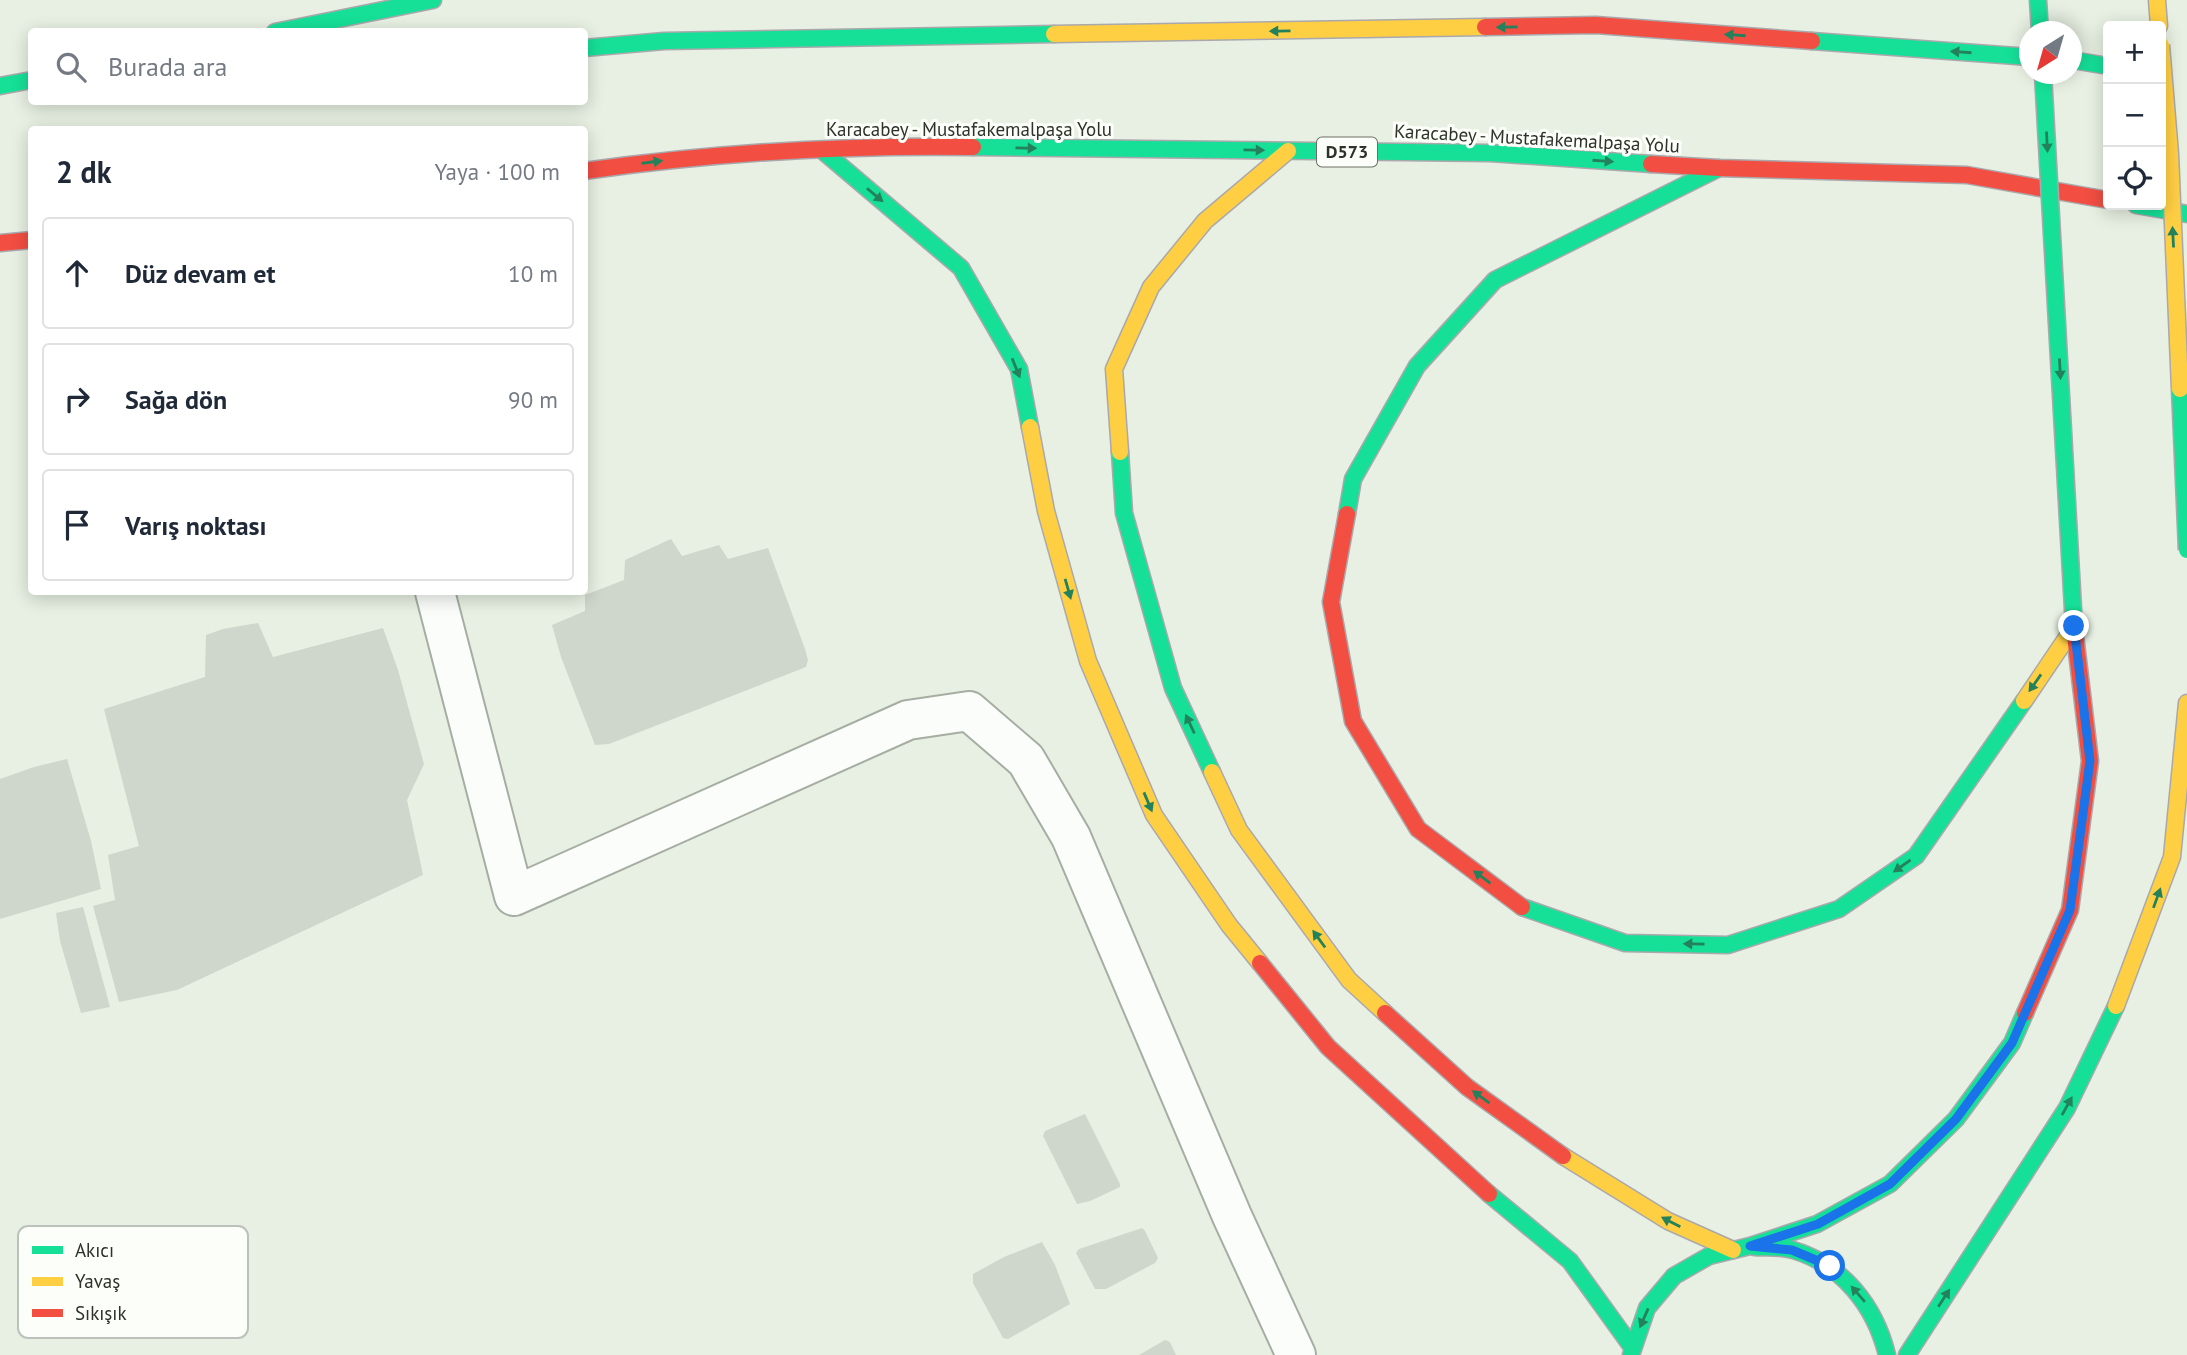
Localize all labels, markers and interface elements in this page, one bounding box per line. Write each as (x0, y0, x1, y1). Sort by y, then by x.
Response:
one-way arrow (1496, 21, 1518, 33)
north arrow (2019, 21, 2082, 84)
map controls (2103, 21, 2166, 210)
button: + (2103, 21, 2166, 84)
one-way arrow (1269, 25, 1291, 36)
search box (28, 28, 588, 105)
one-way arrow (1723, 29, 1745, 40)
one-way arrow (1950, 46, 1972, 57)
icon: search (52, 48, 90, 86)
text: Burada ara (108, 50, 227, 83)
button: − (2103, 84, 2166, 147)
street label: Karacabey - Mustafakemalpaşa Yolu (826, 117, 1112, 141)
street label: Karacabey - Mustafakemalpaşa Yolu (1394, 119, 1680, 157)
one-way arrow (2042, 131, 2053, 153)
road number: D573 (1317, 138, 1377, 167)
one-way arrow (1015, 142, 1037, 154)
one-way arrow (1243, 145, 1265, 156)
button: locate (2103, 147, 2166, 210)
text: 2 dk (56, 152, 112, 191)
one-way arrow (641, 156, 663, 167)
one-way arrow (1593, 156, 1615, 167)
text: Yaya · 100 m (434, 157, 560, 186)
one-way arrow (866, 187, 884, 203)
one-way arrow (2168, 226, 2179, 248)
icon: ahead (58, 254, 96, 292)
text: Düz devam et (125, 257, 275, 290)
text: 10 m (508, 259, 558, 288)
one-way arrow (1011, 358, 1022, 379)
one-way arrow (2055, 358, 2066, 380)
icon: right (58, 380, 96, 418)
text: Sağa dön (125, 383, 227, 416)
text: 90 m (508, 385, 558, 414)
icon: arrive (58, 506, 96, 544)
text: Varış noktası (125, 509, 267, 542)
one-way arrow (1063, 579, 1074, 601)
route end (2058, 610, 2089, 641)
one-way arrow (2028, 674, 2042, 692)
one-way arrow (1184, 714, 1195, 734)
one-way arrow (1142, 792, 1154, 812)
one-way arrow (1893, 859, 1911, 873)
one-way arrow (1473, 871, 1491, 885)
one-way arrow (2152, 887, 2163, 908)
one-way arrow (1312, 930, 1326, 948)
one-way arrow (1682, 939, 1704, 950)
one-way arrow (1472, 1090, 1490, 1104)
one-way arrow (2061, 1096, 2073, 1116)
one-way arrow (1661, 1216, 1681, 1227)
legend (18, 1226, 248, 1338)
text: Akıcı (75, 1238, 114, 1262)
route start (1814, 1250, 1845, 1281)
text: Yavaş (75, 1269, 120, 1293)
one-way arrow (1850, 1285, 1866, 1303)
one-way arrow (1938, 1288, 1951, 1307)
text: Sıkışık (75, 1301, 127, 1325)
one-way arrow (1638, 1308, 1650, 1328)

